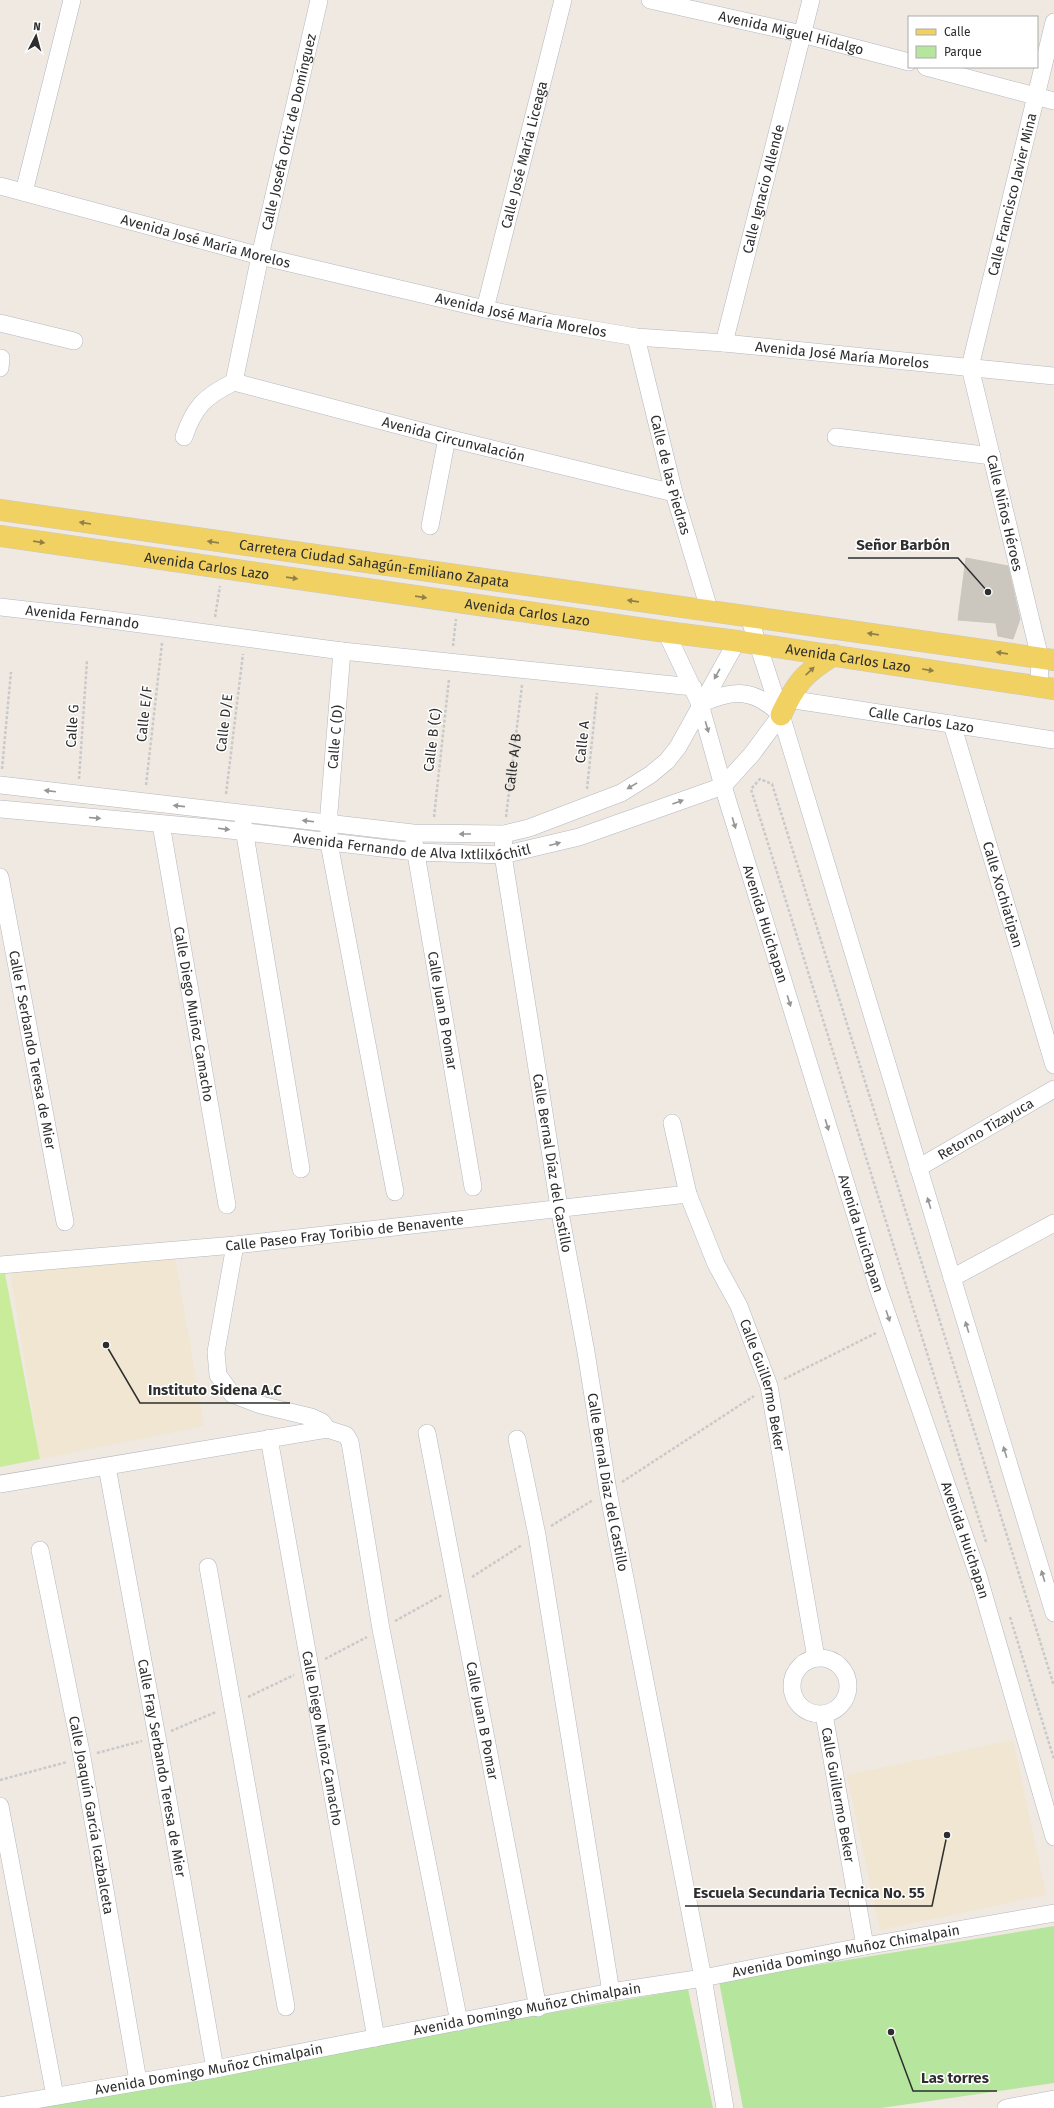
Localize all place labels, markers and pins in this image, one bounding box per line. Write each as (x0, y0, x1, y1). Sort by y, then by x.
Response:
callout: Señor Barbón (848, 531, 958, 558)
callout: Instituto Sidena A.C (140, 1376, 290, 1403)
callout: Escuela Secundaria Tecnica No. 55 (685, 1879, 932, 1906)
callout: Las torres (913, 2064, 997, 2091)

